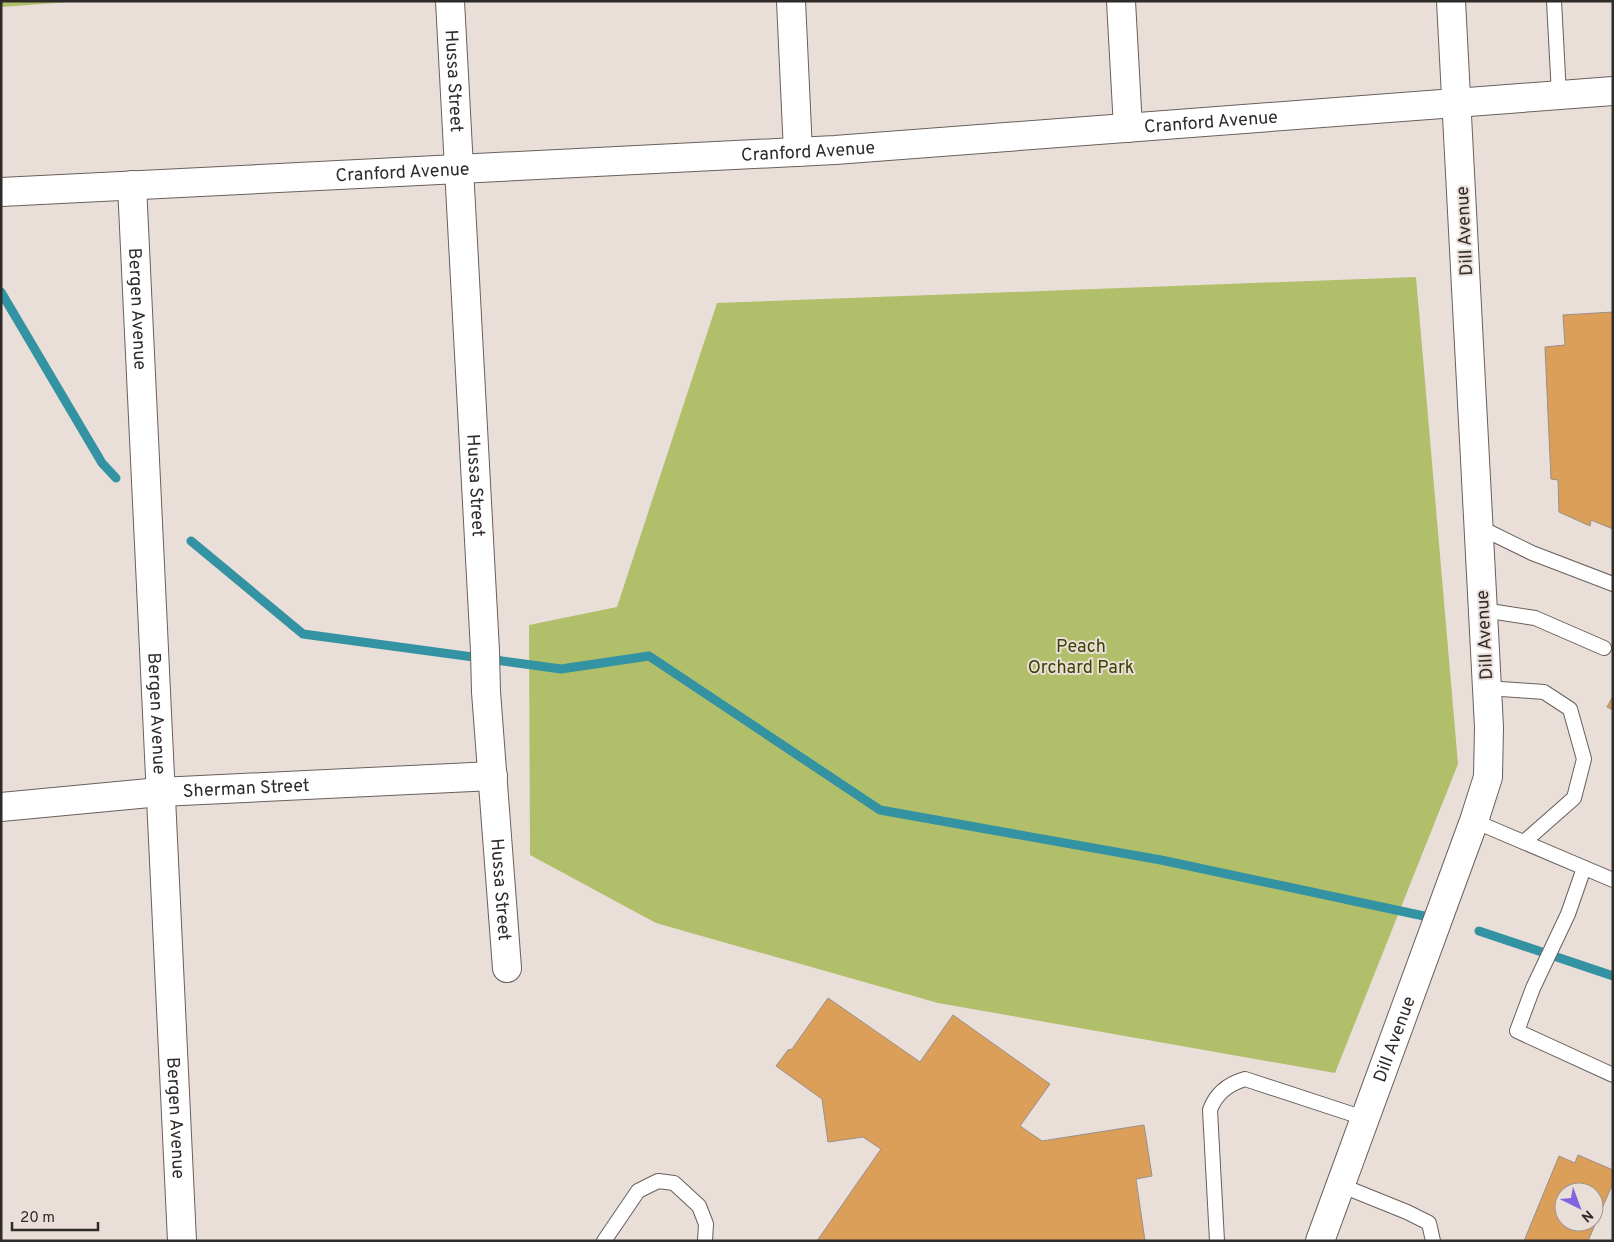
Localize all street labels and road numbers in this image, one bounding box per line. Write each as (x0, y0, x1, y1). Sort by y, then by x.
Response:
street label: Hussa Street (439, 29, 467, 133)
street label: Cranford Avenue (1143, 106, 1279, 140)
street label: Cranford Avenue (741, 137, 876, 168)
street label: Cranford Avenue (335, 158, 470, 188)
street label: Dill Avenue (1452, 185, 1479, 276)
street label: Bergen Avenue (122, 247, 151, 371)
street label: Hussa Street (460, 433, 489, 537)
street label: Dill Avenue (1472, 589, 1499, 680)
street label: Bergen Avenue (141, 652, 170, 775)
street label: Sherman Street (182, 775, 310, 804)
street label: Hussa Street (484, 837, 515, 942)
street label: Dill Avenue (1369, 993, 1422, 1086)
street label: Bergen Avenue (160, 1056, 189, 1180)

